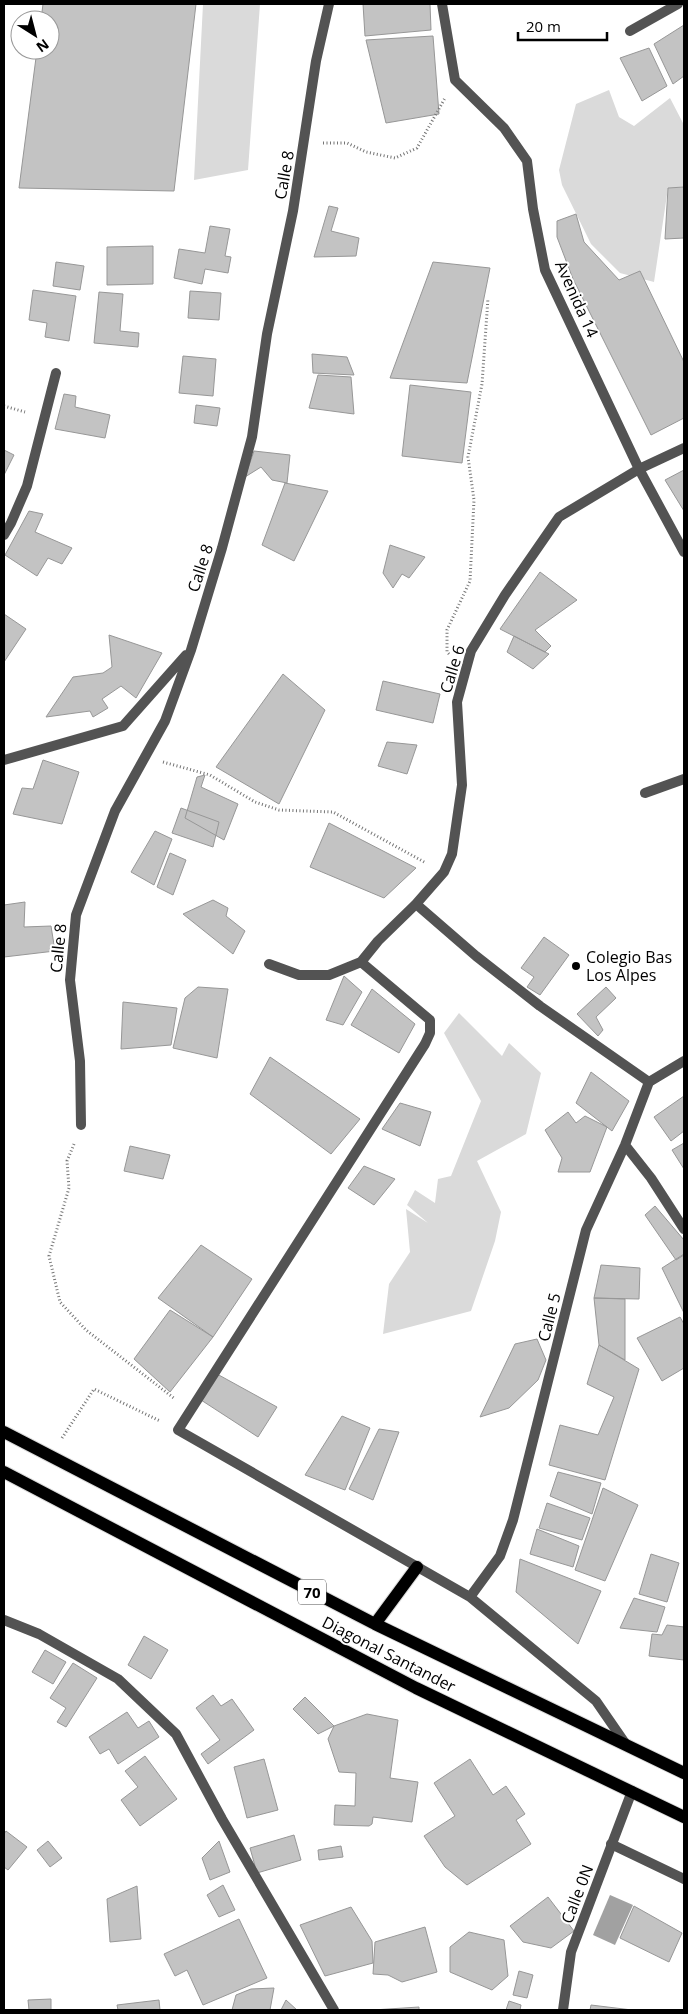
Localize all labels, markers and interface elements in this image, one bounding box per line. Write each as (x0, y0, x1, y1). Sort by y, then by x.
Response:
north arrow (10, 10, 60, 60)
scale bar (518, 10, 607, 42)
text: 20 m (526, 16, 561, 36)
text: N (33, 35, 53, 57)
street label: Calle 8 (269, 149, 299, 201)
street label: Avenida 14 (550, 257, 604, 341)
street label: Calle 8 (182, 541, 218, 595)
street label: Calle 6 (434, 642, 470, 696)
street label: Calle 8 (44, 922, 72, 974)
place label: Colegio Bas Los Alpes (586, 946, 672, 986)
marker: Colegio Bas Los Alpes (570, 960, 582, 972)
street label: Calle 5 (532, 1290, 566, 1344)
road number: 70 (298, 1580, 326, 1604)
street label: Diagonal Santander (319, 1611, 460, 1697)
street label: Calle 0N (556, 1861, 598, 1927)

